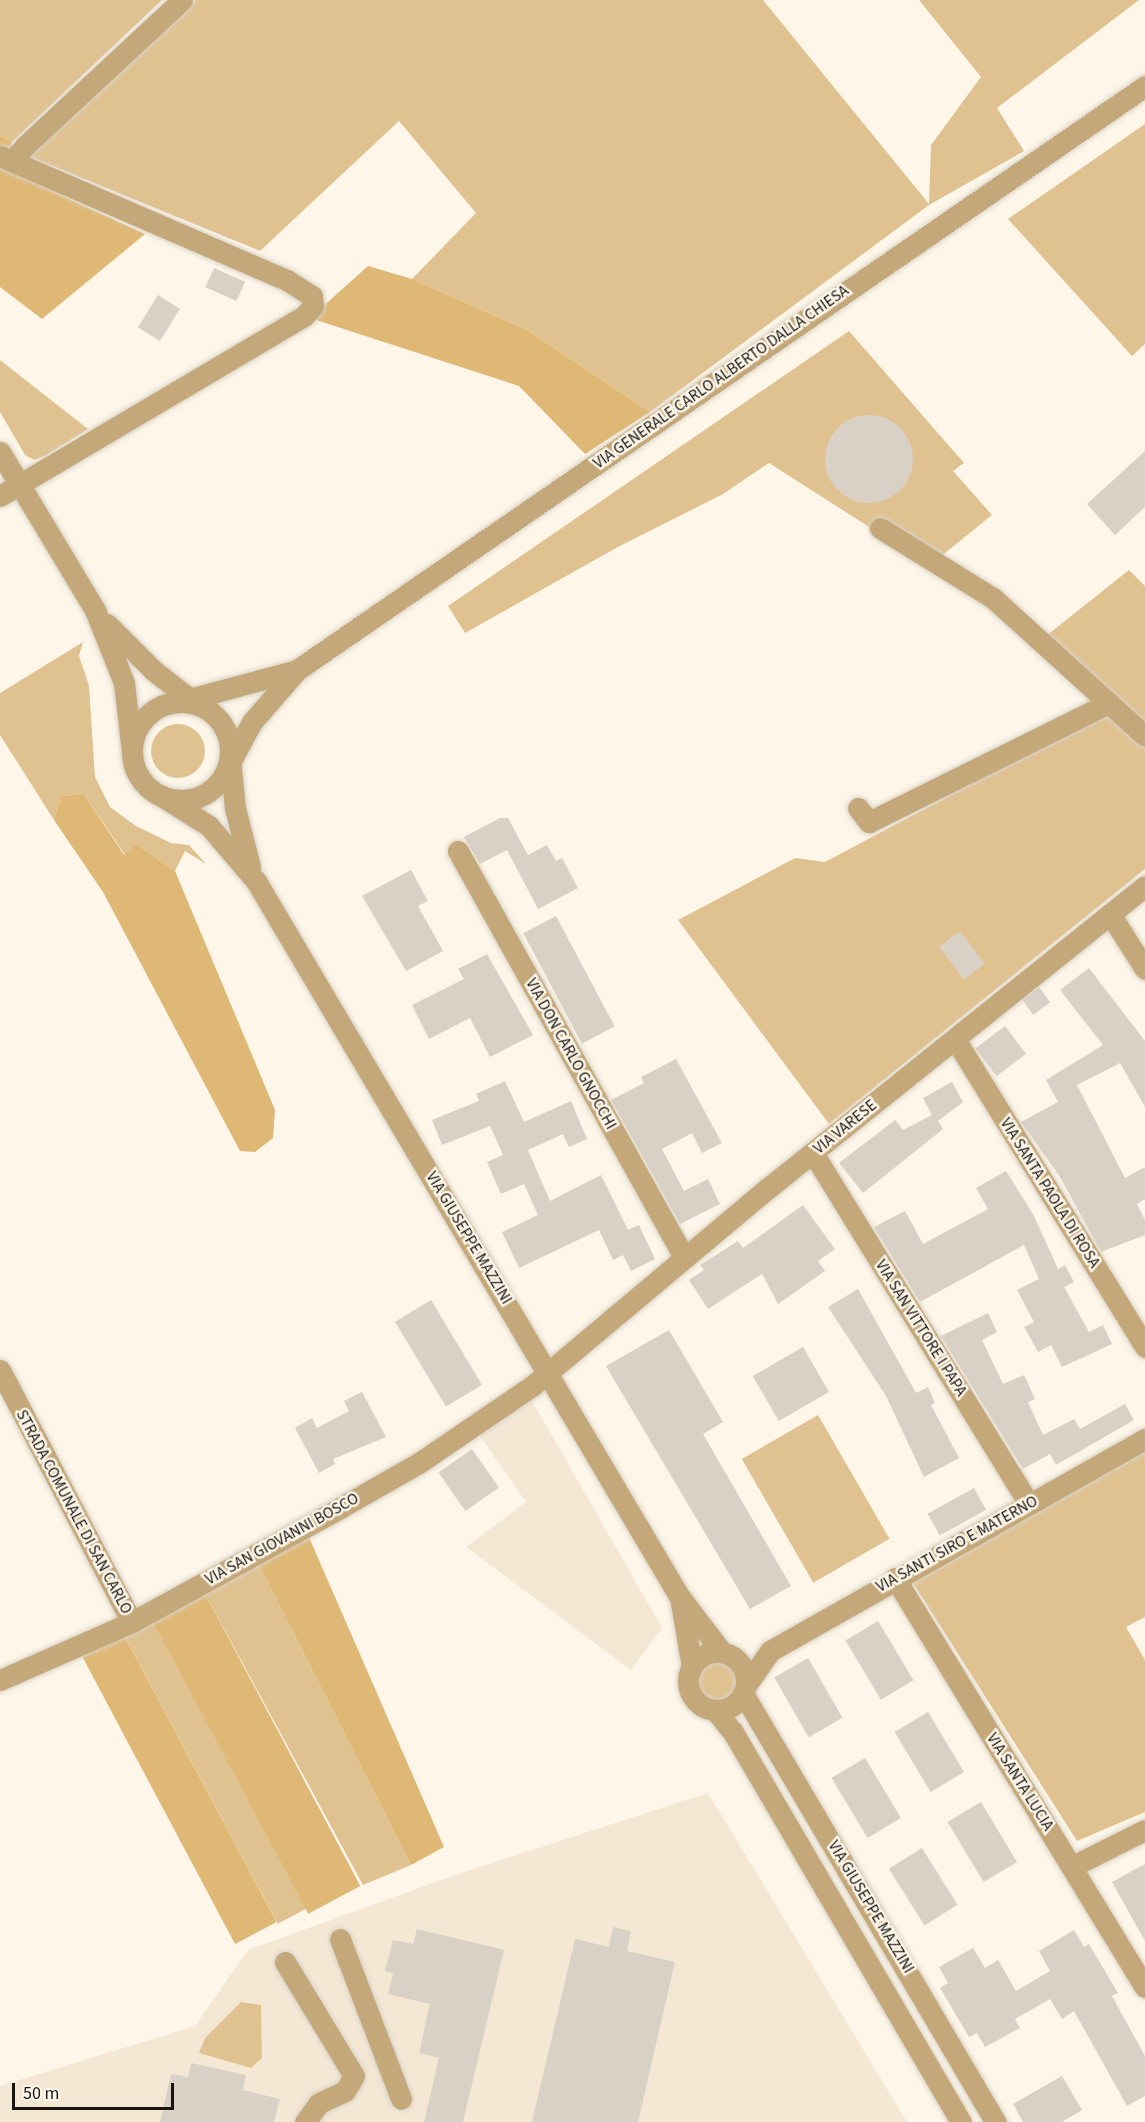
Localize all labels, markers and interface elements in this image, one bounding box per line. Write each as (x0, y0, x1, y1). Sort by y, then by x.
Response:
street label: VIA GENERALE CARLO ALBERTO DALLA CHIESA (590, 281, 852, 473)
street label: VIA DON CARLO GNOCCHI (521, 975, 621, 1133)
street label: VIA VARESE (810, 1096, 880, 1158)
street label: VIA SANTA PAOLA DI ROSA (996, 1115, 1104, 1271)
street label: VIA GIUSEPPE MAZZINI (422, 1168, 516, 1308)
street label: VIA SAN VITTORE I PAPA (871, 1256, 971, 1400)
street label: STRADA COMUNALE DI SAN CARLO (12, 1407, 136, 1617)
street label: VIA SAN GIOVANNI BOSCO (202, 1489, 362, 1589)
street label: VIA SANTI SIRO E MATERNO (873, 1492, 1041, 1596)
street label: VIA SANTA LUCIA (982, 1730, 1058, 1834)
street label: VIA GIUSEPPE MAZZINI (824, 1837, 918, 1977)
scale bar (15, 2071, 177, 2109)
text: 50 m (23, 2081, 59, 2106)

